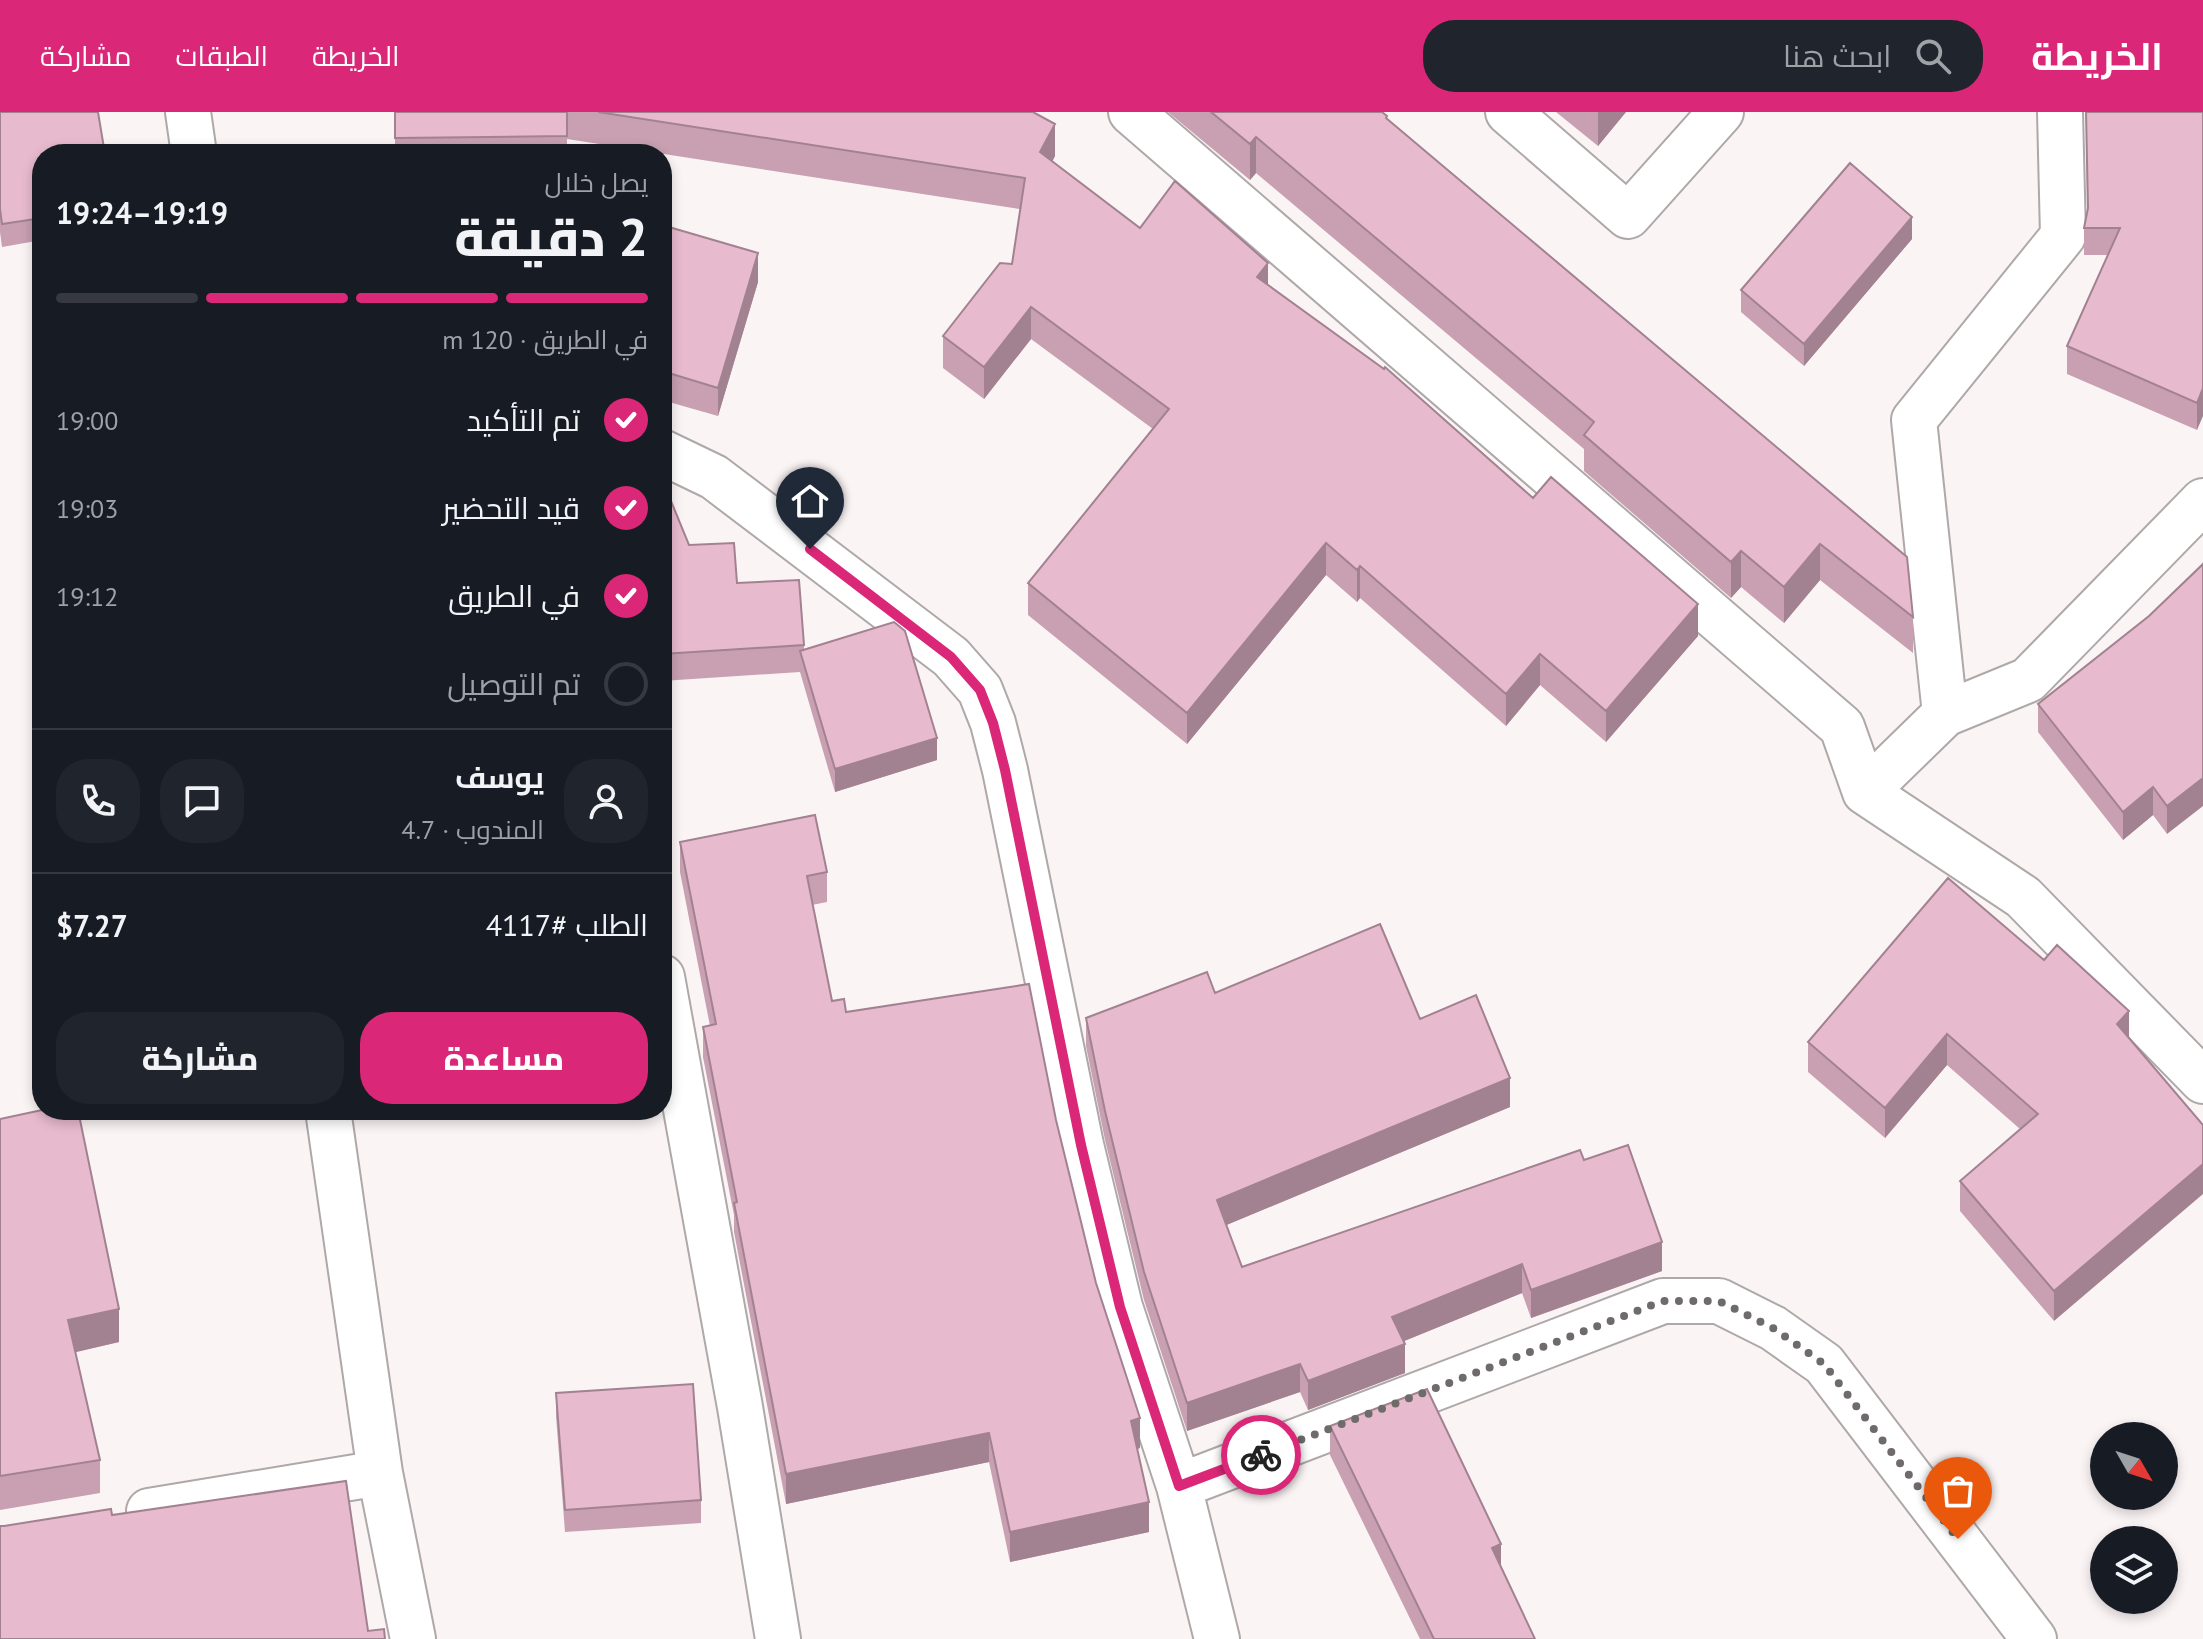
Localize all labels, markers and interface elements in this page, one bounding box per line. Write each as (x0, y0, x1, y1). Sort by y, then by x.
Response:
search box (1423, 20, 1983, 92)
text: الخريطة (2031, 31, 2163, 80)
icon: search (1911, 34, 1955, 78)
text: ابحث هنا (1783, 36, 1891, 75)
text: مشاركة (40, 37, 131, 74)
text: الطبقات (175, 37, 268, 74)
text: الخريطة (312, 37, 399, 74)
text: يصل خلال (545, 166, 648, 199)
text: 19:19–19:24 (56, 193, 228, 232)
text: 2 دقيقة (454, 203, 648, 270)
text: في الطريق · 120 m (442, 323, 648, 356)
icon: check (604, 398, 648, 442)
text: تم التأكيد (467, 400, 580, 439)
text: 19:00 (56, 404, 118, 437)
pin (776, 467, 844, 549)
icon: home (788, 479, 832, 523)
icon: check (604, 486, 648, 530)
text: قيد التحضير (442, 488, 580, 527)
text: 19:03 (56, 492, 118, 525)
icon: check (604, 574, 648, 618)
text: في الطريق (448, 576, 580, 615)
text: 19:12 (56, 580, 118, 613)
text: تم التوصيل (447, 664, 580, 703)
text: يوسف (455, 757, 544, 796)
button: phone (56, 759, 140, 843)
button: chat (160, 759, 244, 843)
button: person (564, 759, 648, 843)
text: المندوب · 4.7 (401, 813, 544, 846)
text: الطلب #4117 (486, 905, 648, 944)
text: $7.27 (56, 906, 128, 945)
button: مشاركة (56, 1012, 344, 1104)
button: مساعدة (360, 1012, 648, 1104)
courier (1221, 1415, 1301, 1495)
north arrow (2090, 1422, 2178, 1510)
map controls (2090, 1422, 2178, 1614)
icon: bike (1239, 1433, 1283, 1477)
pin (1924, 1457, 1992, 1539)
icon: bag (1936, 1469, 1980, 1513)
button: layers (2090, 1526, 2178, 1614)

